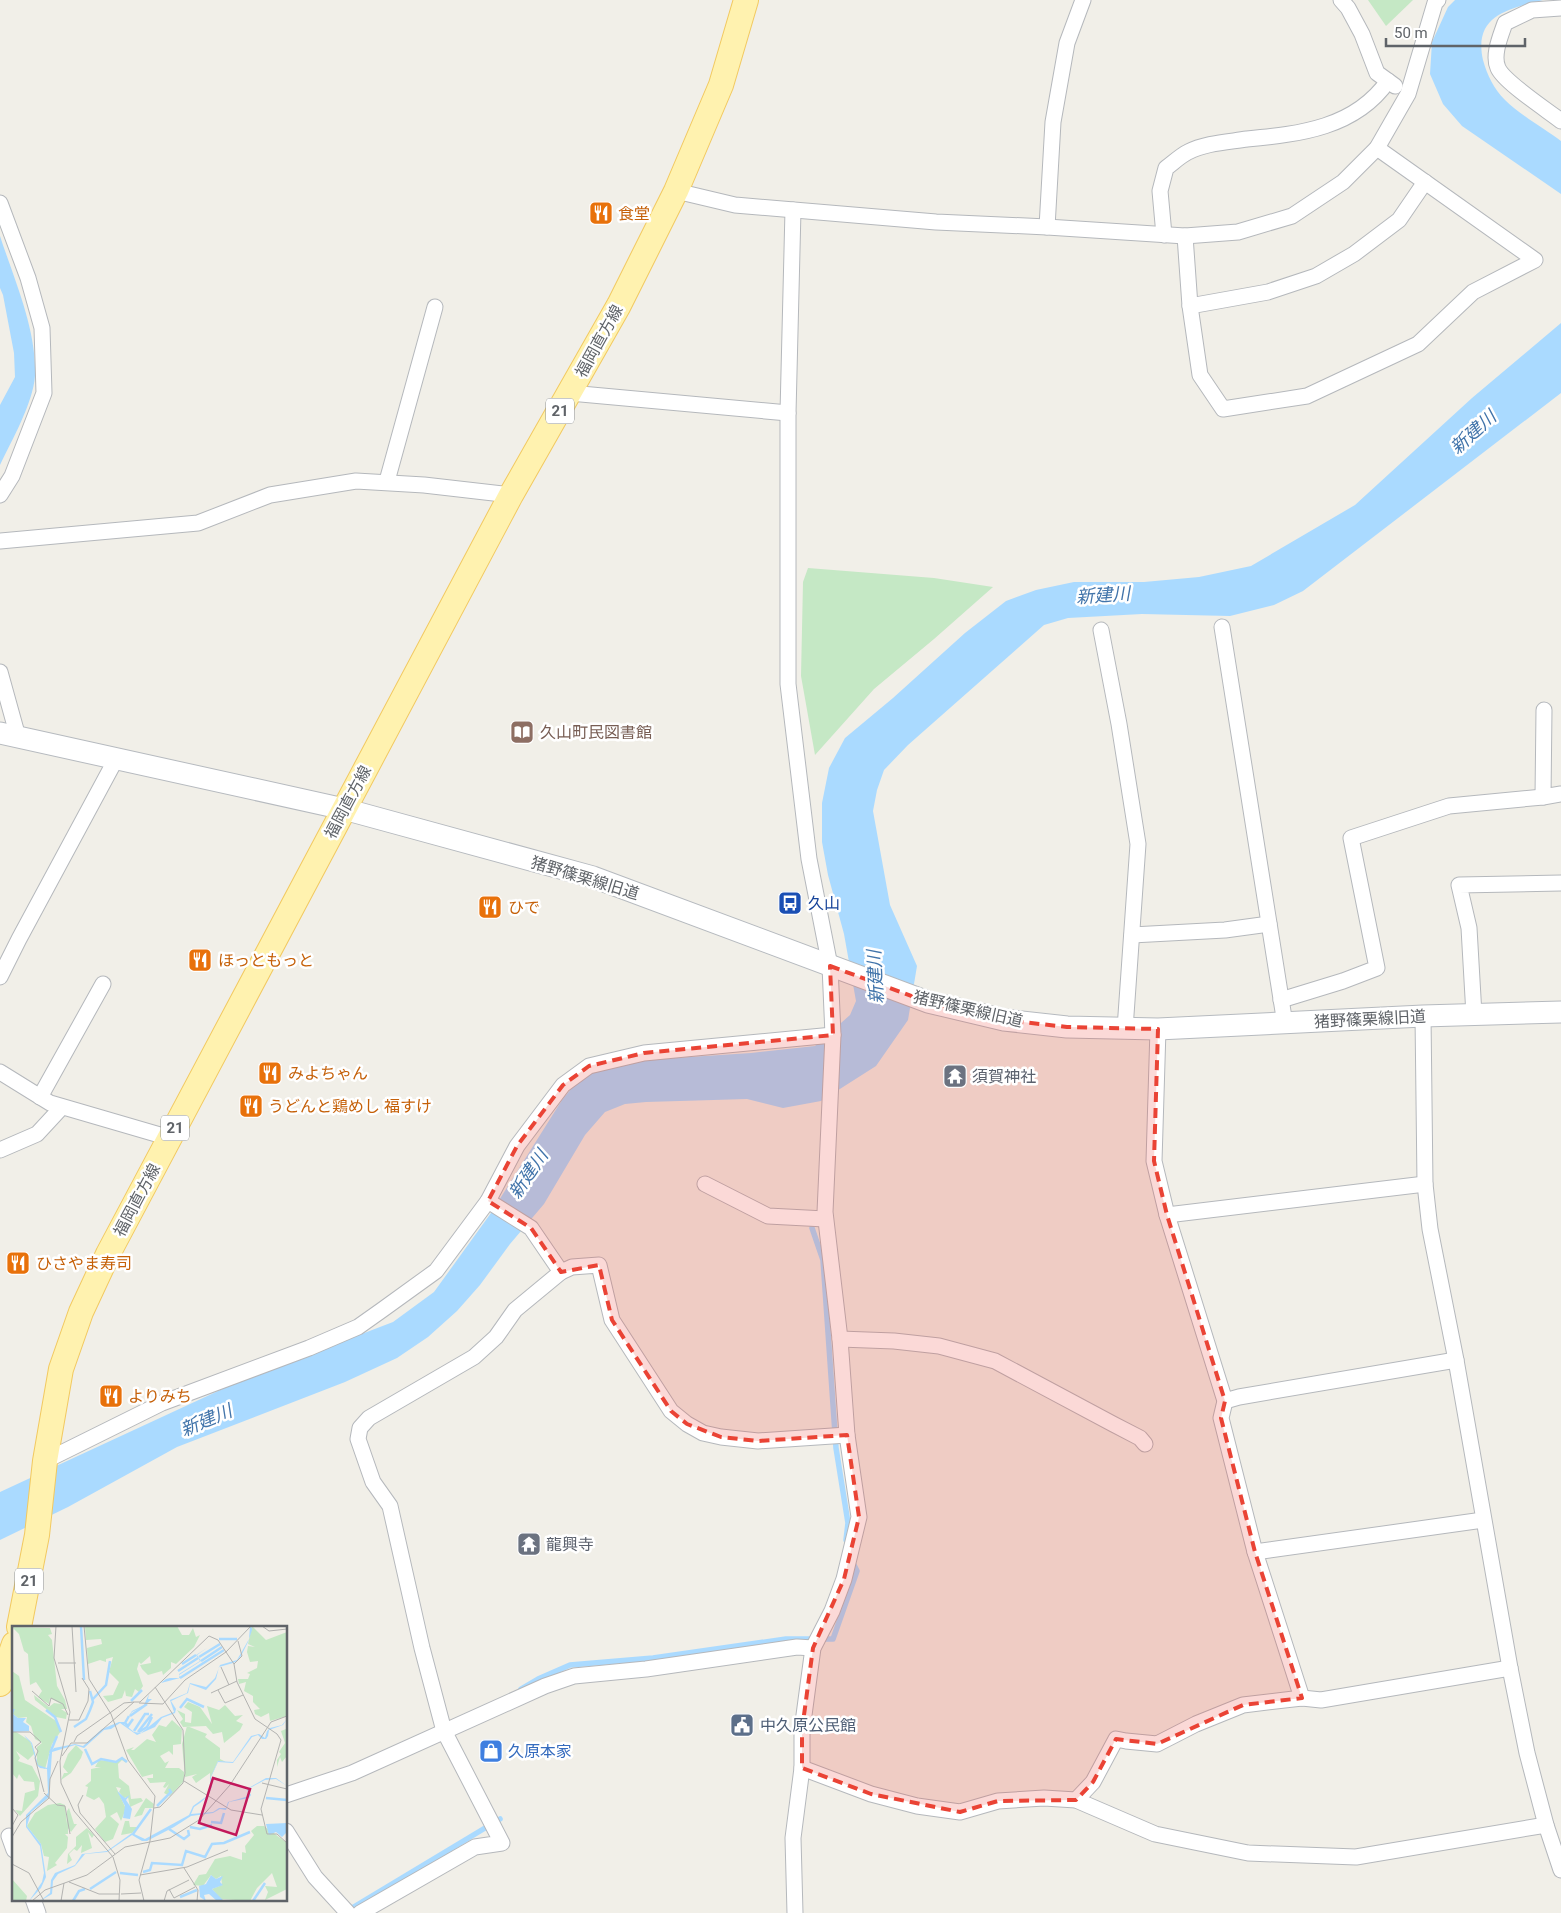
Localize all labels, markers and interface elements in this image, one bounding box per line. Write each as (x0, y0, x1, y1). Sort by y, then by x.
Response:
scale bar (1386, 15, 1525, 47)
text: 50 m (1394, 24, 1428, 42)
restaurant icon: 食堂 (588, 200, 614, 226)
place label: 食堂 (618, 204, 650, 223)
street label: 福岡直方線 (571, 301, 627, 381)
road number: 21 (546, 398, 574, 424)
water label: 新建川 (1446, 405, 1502, 458)
water label: 新建川 (1075, 583, 1133, 607)
library icon: 久山町民図書館 (509, 719, 535, 745)
place label: 久山町民図書館 (540, 723, 652, 742)
street label: 福岡直方線 (321, 762, 375, 842)
street label: 猪野篠栗線旧道 (529, 853, 641, 903)
bus stop icon: 久山 (777, 890, 803, 916)
restaurant icon: ひで (477, 894, 503, 920)
place label: 久山 (808, 894, 840, 913)
place label: ひで (508, 898, 540, 917)
restaurant icon: ほっともっと (187, 947, 213, 973)
water label: 新建川 (863, 947, 887, 1005)
place label: ほっともっと (218, 951, 314, 970)
street label: 猪野篠栗線旧道 (911, 987, 1025, 1031)
street label: 猪野篠栗線旧道 (1314, 1007, 1426, 1031)
restaurant icon: みよちゃん (257, 1060, 283, 1086)
temple icon: 須賀神社 (942, 1063, 968, 1089)
place label: みよちゃん (288, 1064, 368, 1083)
place label: 須賀神社 (972, 1067, 1036, 1086)
restaurant icon: うどんと鶏めし 福すけ (238, 1093, 264, 1119)
place label: うどんと鶏めし 福すけ (268, 1097, 432, 1116)
road number: 21 (161, 1116, 189, 1140)
water label: 新建川 (504, 1144, 553, 1202)
street label: 福岡直方線 (110, 1160, 164, 1240)
restaurant icon: ひさやま寿司 (5, 1250, 31, 1276)
place label: ひさやま寿司 (36, 1254, 132, 1273)
restaurant icon: よりみち (98, 1383, 124, 1409)
place label: よりみち (128, 1387, 192, 1406)
water label: 新建川 (177, 1399, 237, 1440)
temple icon: 龍興寺 (516, 1531, 542, 1557)
place label: 龍興寺 (546, 1535, 594, 1554)
road number: 21 (15, 1568, 43, 1594)
inset map (12, 1626, 288, 1900)
public building icon: 中久原公民館 (729, 1712, 755, 1738)
place label: 中久原公民館 (760, 1716, 856, 1735)
shop icon: 久原本家 (478, 1738, 504, 1764)
place label: 久原本家 (508, 1742, 572, 1761)

